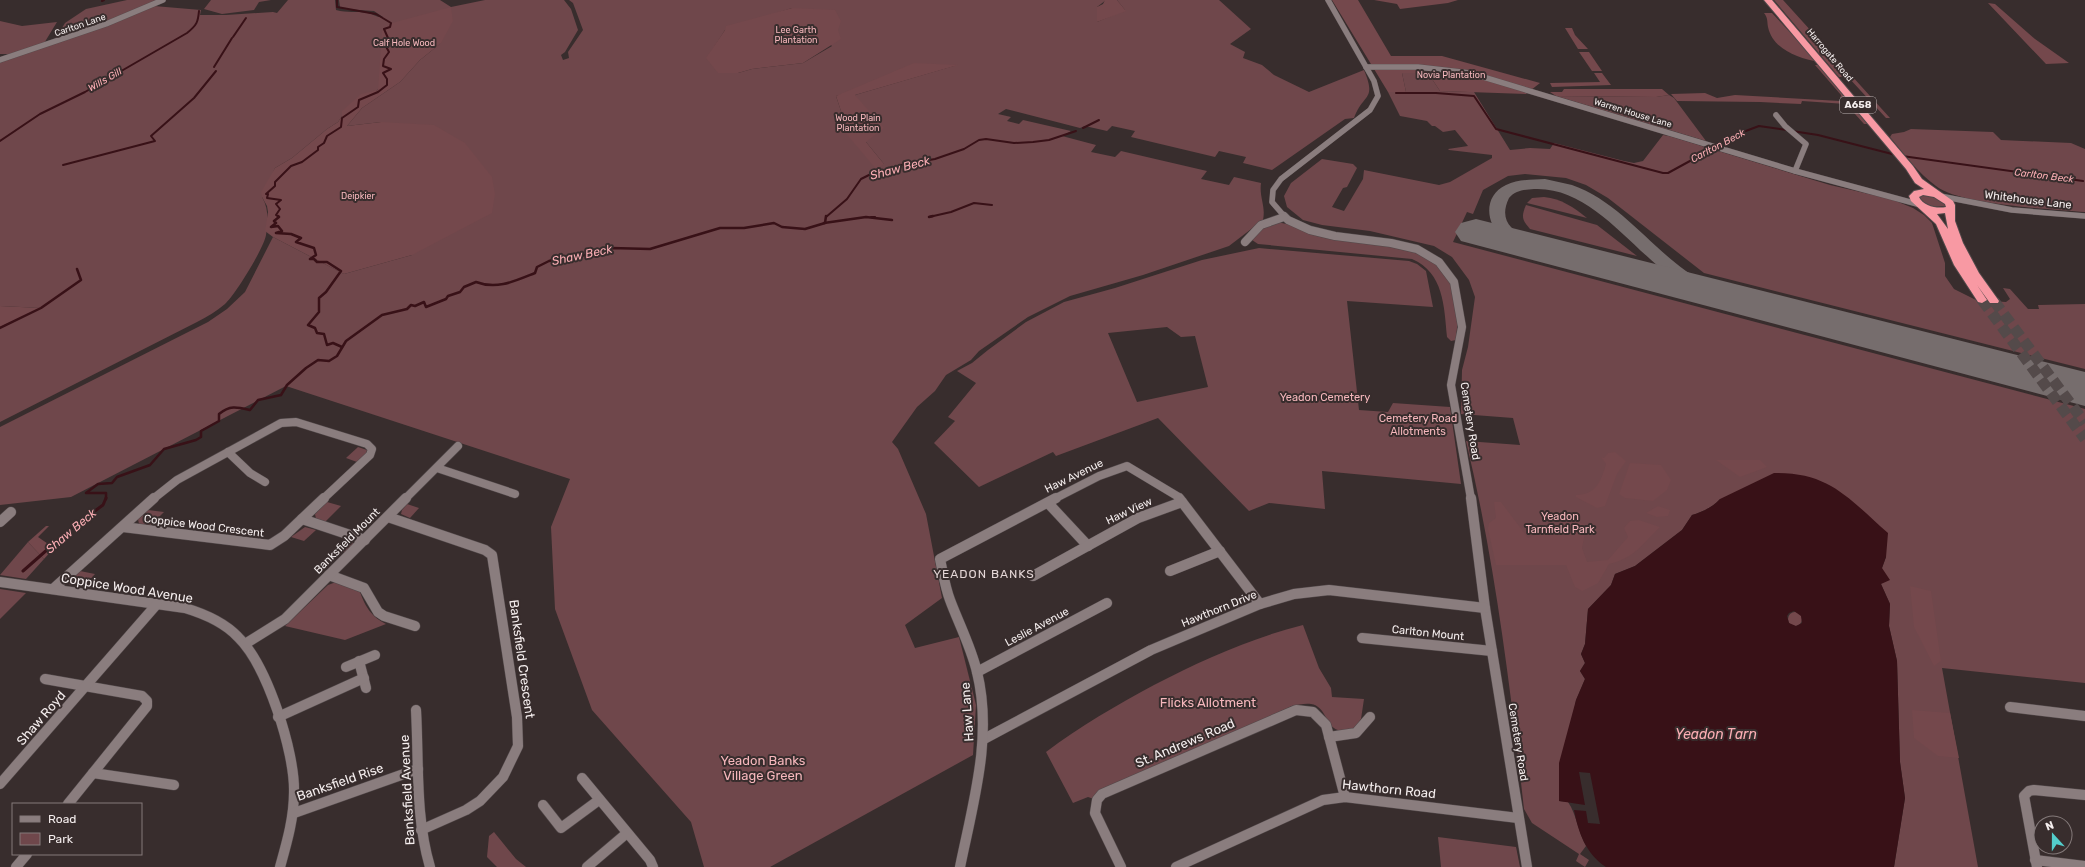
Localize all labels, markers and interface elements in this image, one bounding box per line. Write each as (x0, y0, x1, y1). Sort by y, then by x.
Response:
street label: Carlton Lane (53, 12, 107, 38)
park label: Lee Garth Plantation (774, 25, 818, 45)
street label: Harrogate Road (1805, 27, 1855, 83)
park label: Calf Hole Wood (373, 38, 435, 48)
water label: Wills Gill (86, 65, 124, 94)
park label: Novia Plantation (1417, 70, 1485, 80)
street label: Warren House Lane (1593, 96, 1673, 130)
road number: A658 (1840, 97, 1876, 113)
park label: Wood Plain Plantation (835, 113, 881, 133)
water label: Carlton Beck (1689, 126, 1748, 165)
water label: Shaw Beck (868, 153, 932, 183)
water label: Carlton Beck (2014, 166, 2075, 186)
street label: Whitehouse Lane (1984, 188, 2072, 212)
park label: Deipkier (341, 191, 376, 201)
water label: Shaw Beck (550, 242, 614, 268)
street label: Cemetery Road (1457, 381, 1483, 461)
park label: Yeadon Cemetery (1280, 391, 1370, 404)
park label: Cemetery Road Allotments (1379, 412, 1457, 438)
street label: Haw Avenue (1043, 456, 1105, 496)
street label: Haw View (1104, 495, 1154, 527)
water label: Shaw Beck (43, 505, 100, 556)
street label: Banksfield Mount (311, 505, 383, 577)
park label: Yeadon Tarnfield Park (1525, 510, 1595, 536)
street label: Coppice Wood Crescent (143, 512, 265, 540)
district label: YEADON BANKS (933, 567, 1035, 581)
street label: Coppice Wood Avenue (60, 570, 194, 606)
street label: Hawthorn Drive (1179, 588, 1259, 630)
street label: Banksfield Crescent (506, 598, 538, 720)
street label: Leslie Avenue (1003, 605, 1071, 649)
street label: Carlton Mount (1391, 623, 1466, 643)
street label: Haw Lane (957, 682, 977, 742)
street label: Shaw Royd (13, 688, 69, 748)
park label: Flicks Allotment (1160, 695, 1256, 710)
street label: Cemetery Road (1505, 702, 1531, 782)
street label: St. Andrews Road (1133, 715, 1237, 771)
water label: Yeadon Tarn (1675, 726, 1757, 743)
street label: Banksfield Avenue (397, 734, 417, 846)
park label: Yeadon Banks Village Green (721, 753, 806, 784)
street label: Banksfield Rise (295, 760, 385, 804)
street label: Hawthorn Road (1341, 777, 1437, 801)
legend (12, 803, 142, 855)
text: Road (48, 812, 76, 826)
north arrow (2033, 815, 2073, 855)
text: N (2044, 819, 2056, 834)
text: Park (48, 832, 74, 846)

